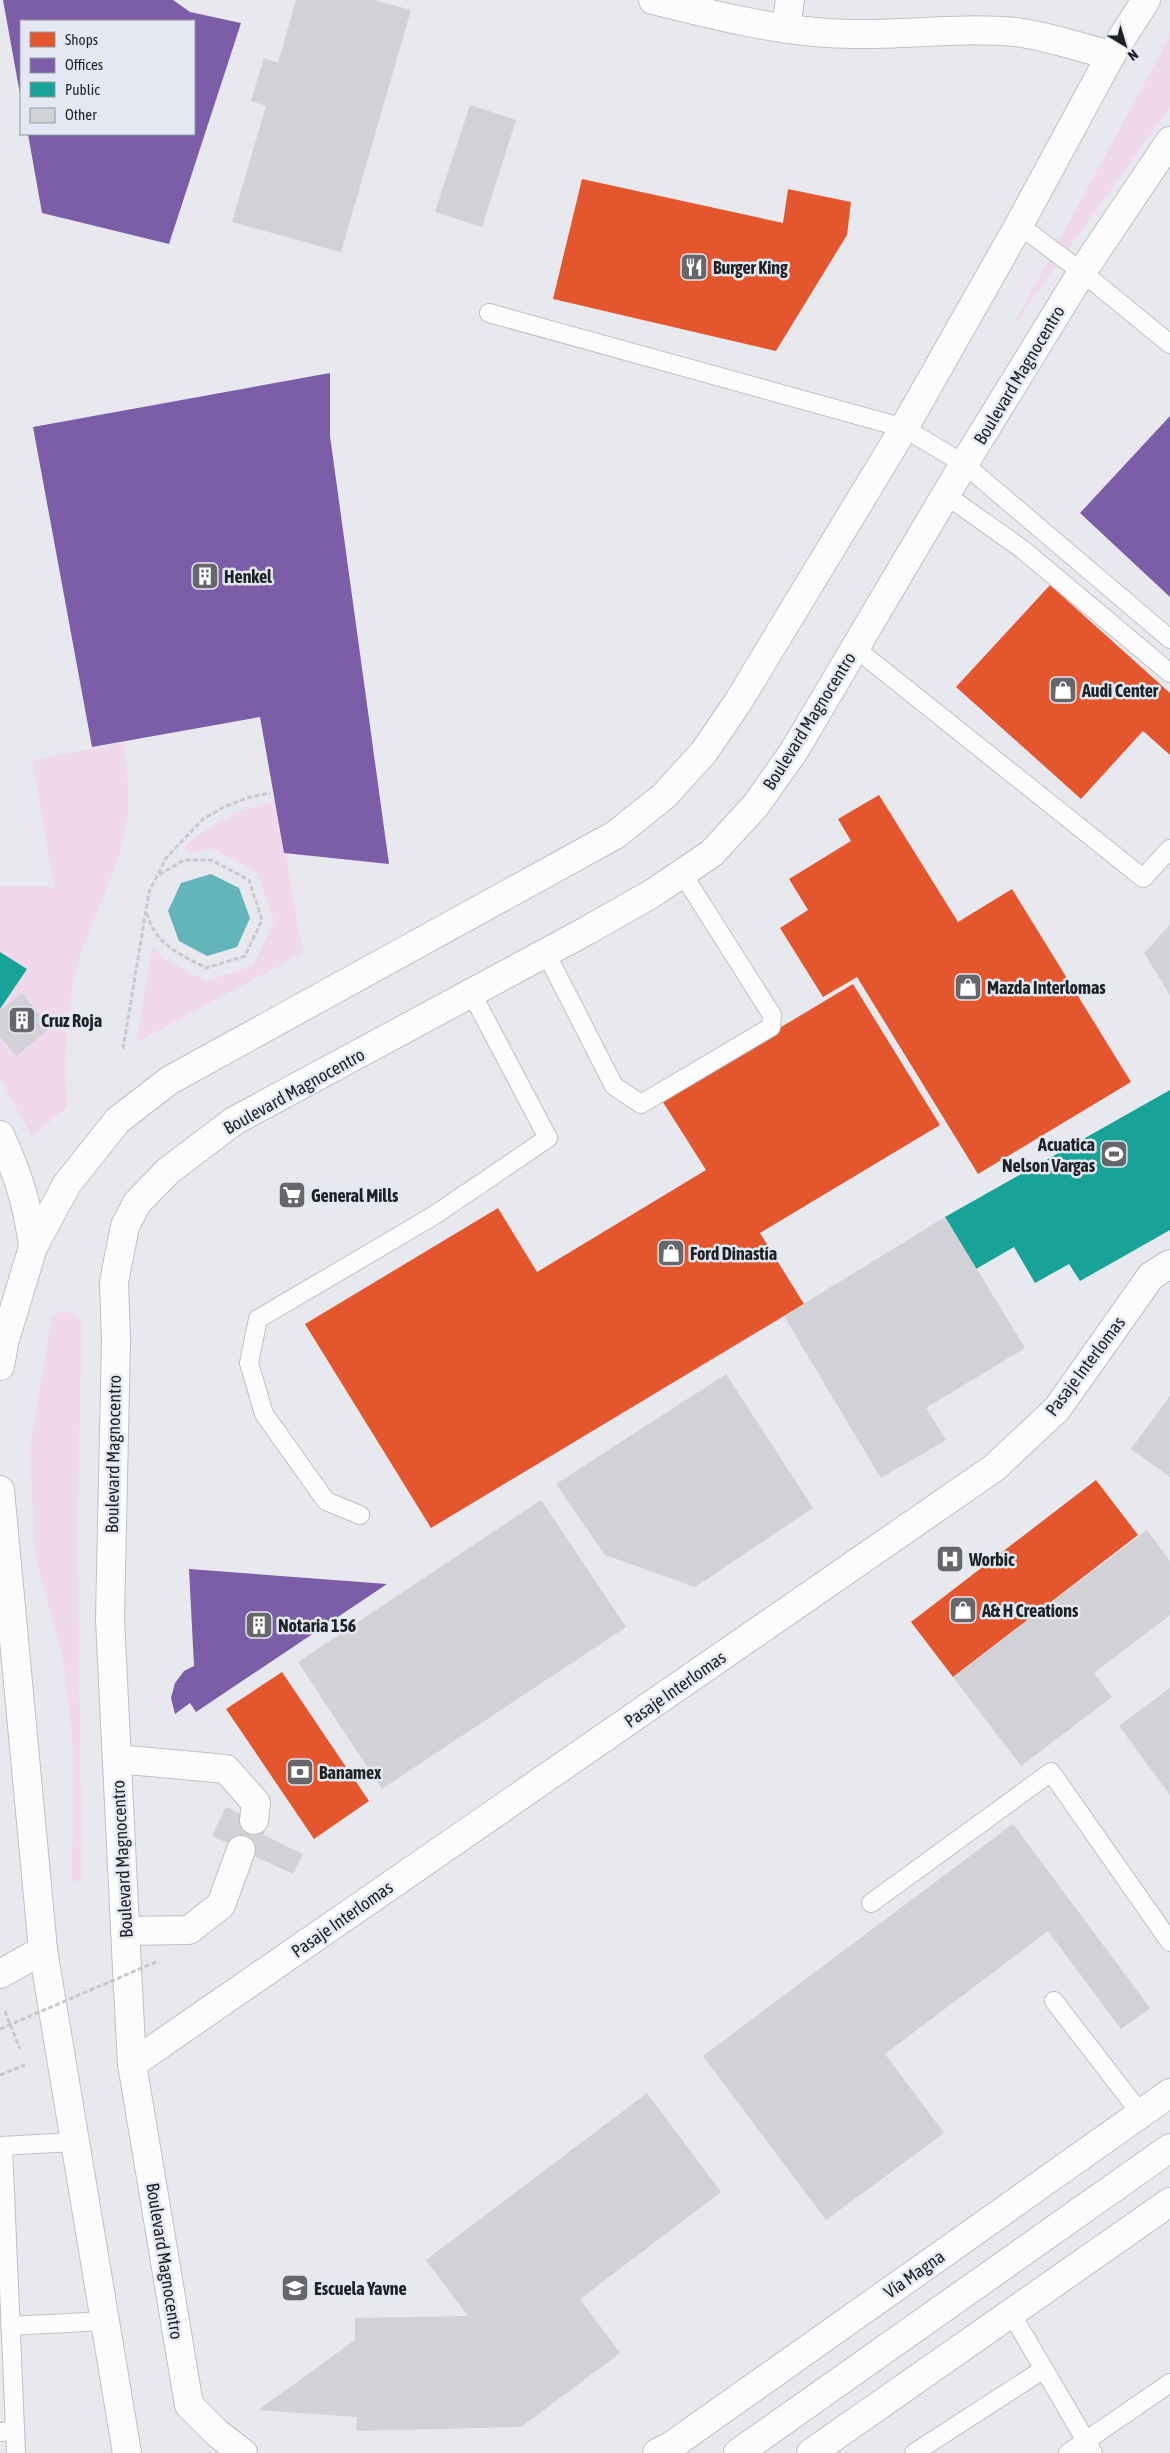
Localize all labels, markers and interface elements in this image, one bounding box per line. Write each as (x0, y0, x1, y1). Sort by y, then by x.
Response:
legend (20, 20, 195, 135)
north arrow (1100, 20, 1150, 70)
text: Shops (65, 31, 98, 48)
text: N (1125, 46, 1141, 64)
text: Offices (65, 56, 103, 73)
text: Public (65, 81, 100, 98)
text: Other (65, 106, 97, 123)
restaurant icon: Burger King (679, 252, 709, 282)
place label: Burger King (713, 257, 788, 278)
street label: Boulevard Magnocentro (969, 302, 1069, 448)
building icon: Henkel (190, 561, 220, 591)
place label: Henkel (224, 566, 272, 587)
street label: Boulevard Magnocentro (758, 648, 860, 794)
shop icon: Audi Center (1048, 675, 1078, 705)
place label: Audi Center (1081, 680, 1159, 701)
shop icon: Mazda Interlomas (953, 972, 983, 1002)
place label: Mazda Interlomas (987, 977, 1106, 998)
building icon: Cruz Roja (7, 1005, 37, 1035)
place label: Cruz Roja (41, 1010, 102, 1031)
street label: Boulevard Magnocentro (220, 1044, 368, 1138)
place label: Acuatica Nelson Vargas (1002, 1134, 1096, 1176)
sports icon: Acuatica Nelson Vargas (1099, 1139, 1129, 1169)
supermarket icon: General Mills (277, 1180, 307, 1210)
place label: General Mills (311, 1185, 399, 1206)
shop icon: Ford Dinastía (656, 1238, 686, 1268)
place label: Ford Dinastía (690, 1243, 777, 1264)
street label: Pasaje Interlomas (1041, 1312, 1129, 1420)
street label: Boulevard Magnocentro (101, 1375, 125, 1533)
hospital icon: Worbic (935, 1544, 965, 1574)
place label: Worbic (968, 1549, 1015, 1570)
shop icon: A& H Creations (948, 1595, 978, 1625)
place label: A& H Creations (981, 1600, 1079, 1621)
building icon: Notaria 156 (244, 1610, 274, 1640)
place label: Notaria 156 (278, 1615, 356, 1636)
street label: Pasaje Interlomas (620, 1646, 730, 1732)
bank icon: Banamex (285, 1757, 315, 1787)
place label: Banamex (319, 1762, 382, 1783)
street label: Boulevard Magnocentro (107, 1780, 137, 1938)
street label: Pasaje Interlomas (287, 1876, 397, 1962)
street label: Boulevard Magnocentro (142, 2181, 188, 2341)
street label: Vía Magna (880, 2246, 948, 2302)
school or university icon: Escuela Yavne (280, 2273, 310, 2303)
place label: Escuela Yavne (314, 2278, 407, 2299)

